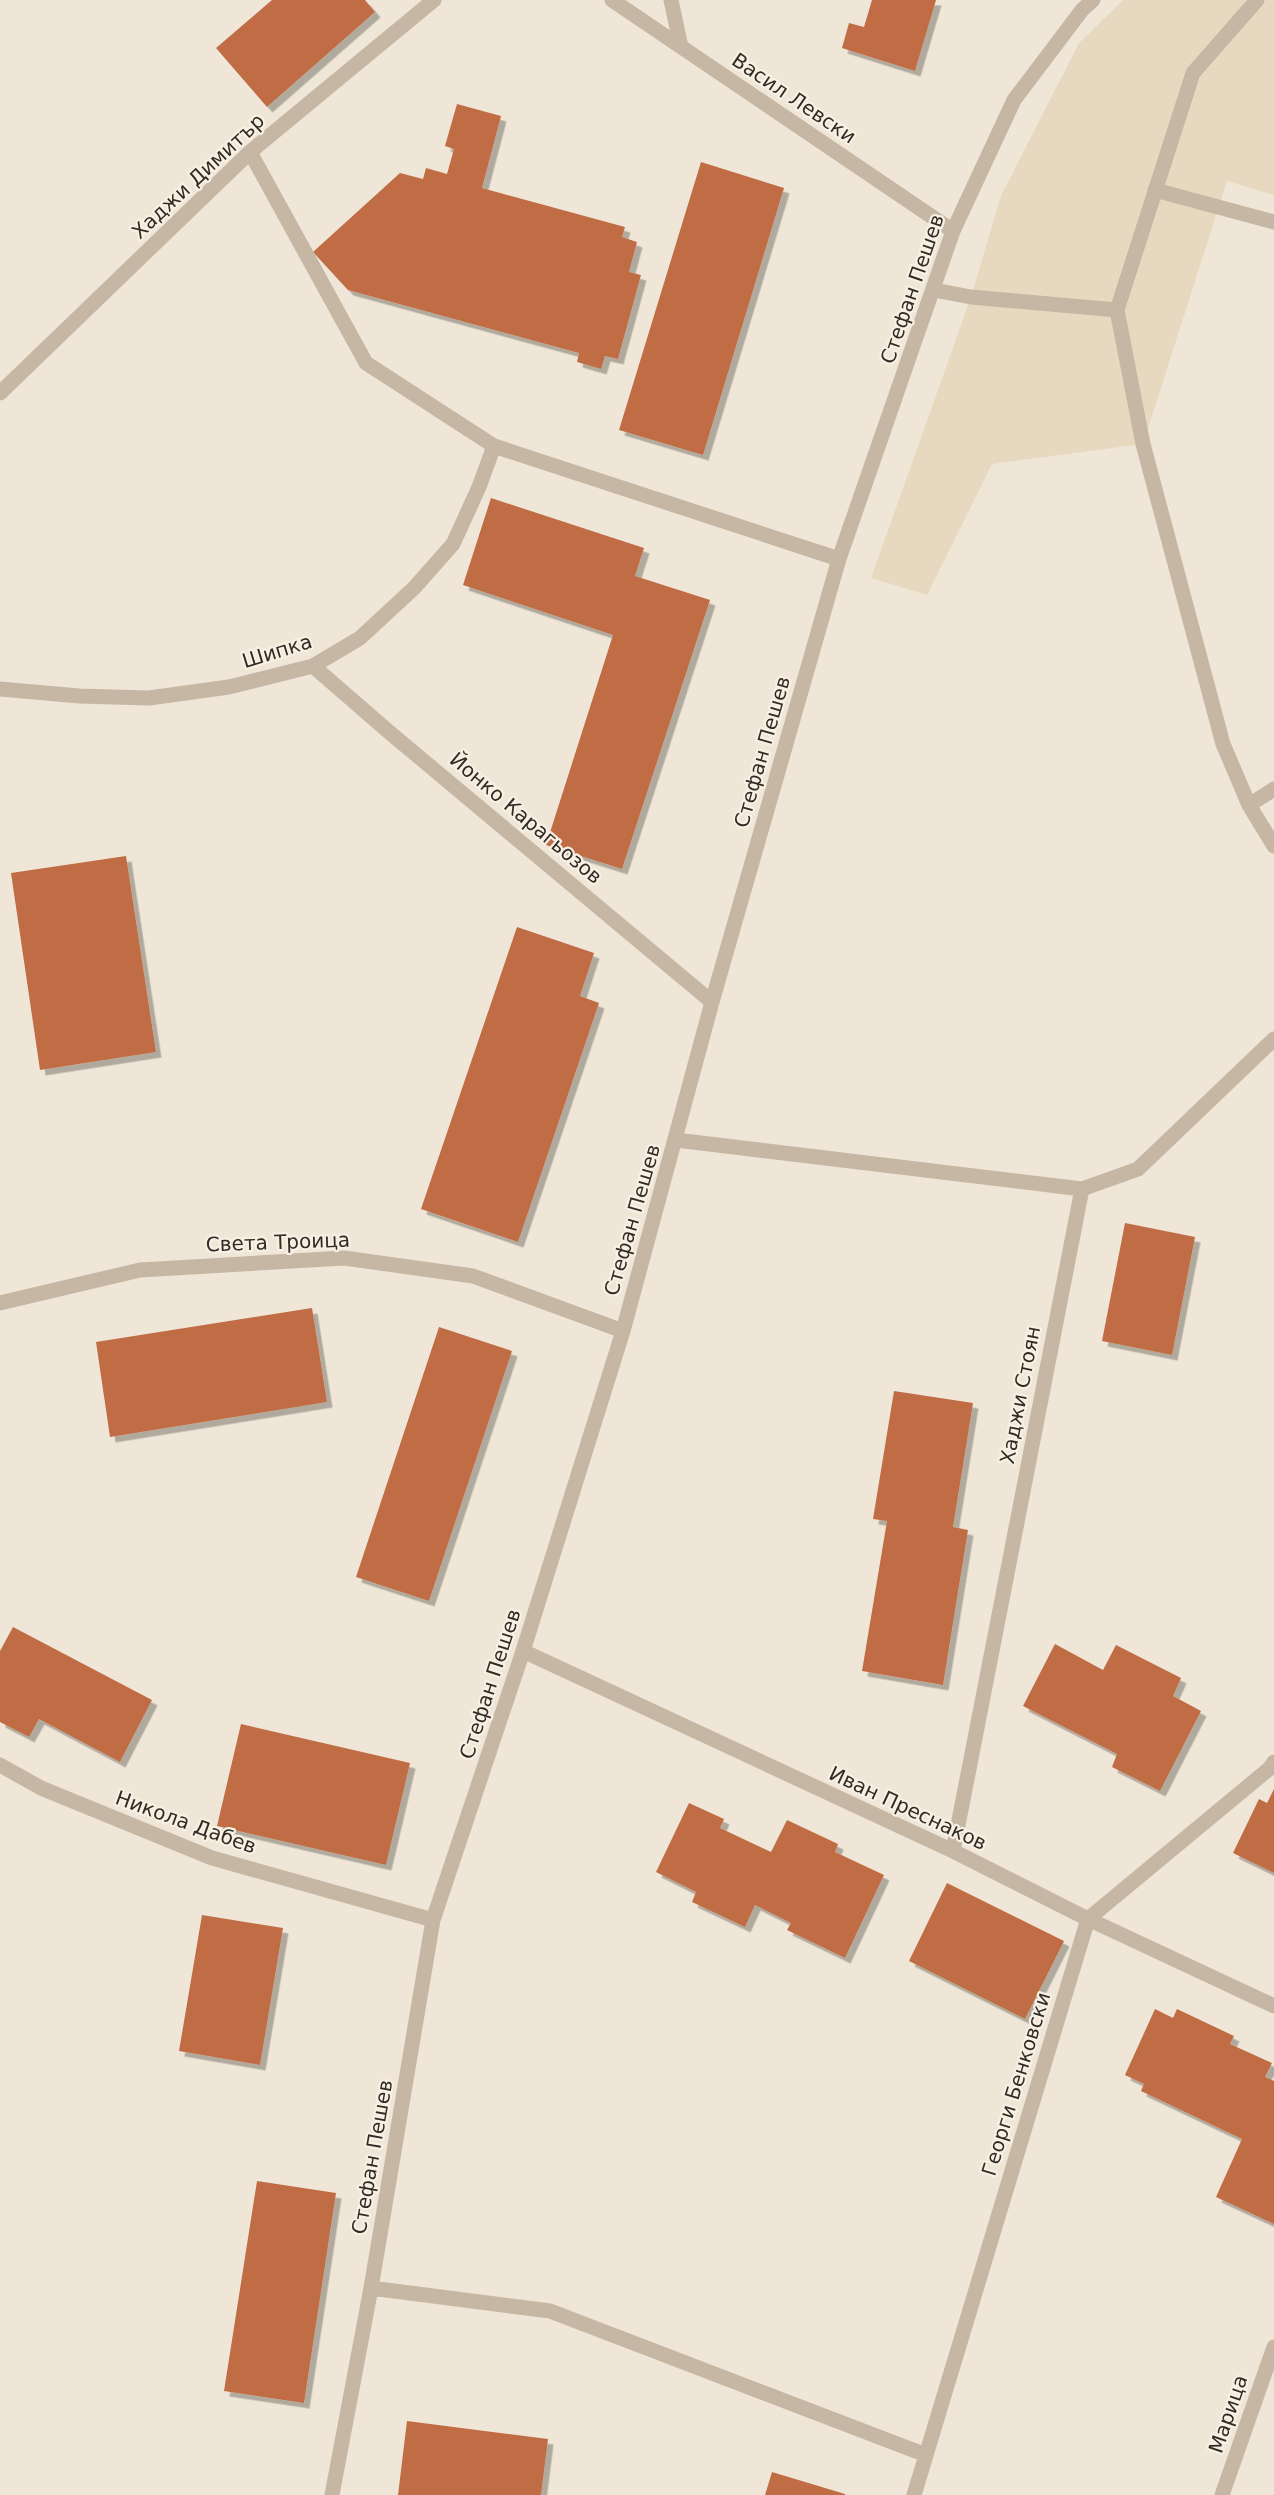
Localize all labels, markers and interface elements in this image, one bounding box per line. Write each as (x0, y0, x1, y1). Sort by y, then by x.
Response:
street label: Васил Левски (727, 48, 861, 148)
street label: Хаджи Димитър (127, 108, 269, 244)
street label: Стефан Пешев (875, 211, 949, 367)
street label: Шипка (239, 629, 315, 673)
street label: Стефан Пешев (729, 673, 795, 831)
street label: Йонко Карагьозов (445, 747, 607, 889)
street label: Стефан Пешев (599, 1141, 665, 1299)
street label: Света Троица (205, 1227, 351, 1257)
street label: Хаджи Стоян (995, 1324, 1045, 1466)
street label: Стефан Пешев (454, 1606, 526, 1762)
street label: Иван Преснаков (825, 1761, 991, 1855)
street label: Никола Дабев (112, 1785, 260, 1859)
street label: Георги Бенковски (977, 1989, 1055, 2179)
street label: Стефан Пешев (347, 2078, 397, 2236)
street label: Марица (1203, 2372, 1253, 2456)

